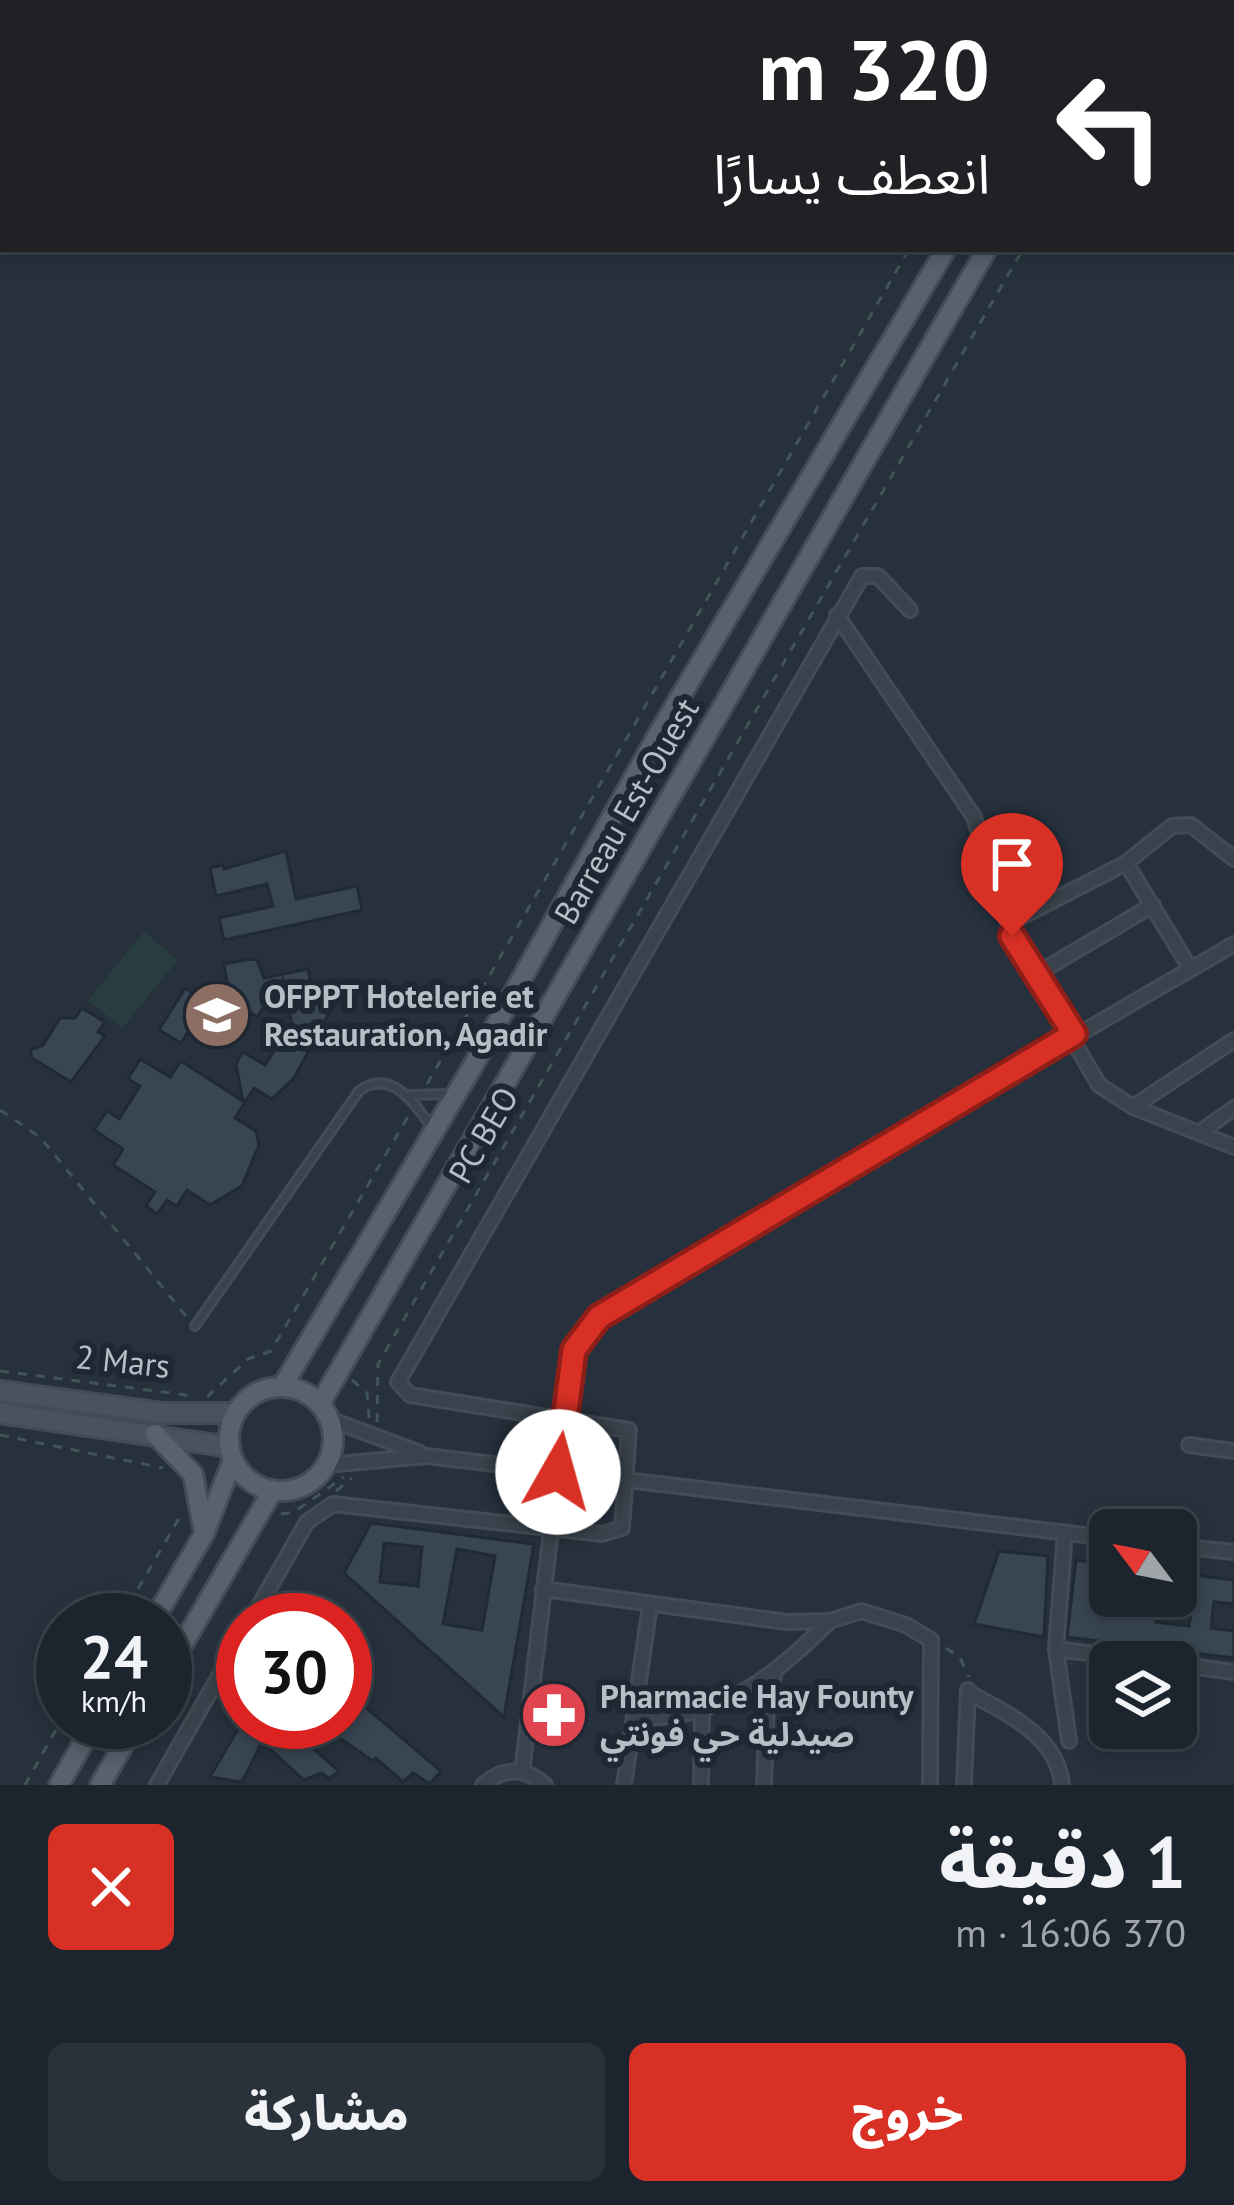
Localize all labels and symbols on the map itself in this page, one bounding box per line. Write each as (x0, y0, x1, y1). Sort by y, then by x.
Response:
street label: Barreau Est-Ouest (544, 690, 708, 931)
pin (961, 813, 1063, 936)
place label: OFPPT Hotelerie et Restauration, Agadir (264, 974, 548, 1055)
school or university icon: OFPPT Hotelerie et Restauration, Agadir (182, 980, 252, 1050)
street label: PC BEO (438, 1079, 527, 1190)
street label: 2 Mars (74, 1334, 172, 1387)
position arrow (495, 1409, 621, 1535)
north arrow (1089, 1509, 1197, 1617)
speed limit sign: 30 (216, 1593, 372, 1749)
place label: Pharmacie Hay Founty صيدلية حي فونتي (600, 1674, 915, 1762)
pharmacy icon: Pharmacie Hay Founty صيدلية حي فونتي (519, 1680, 589, 1750)

